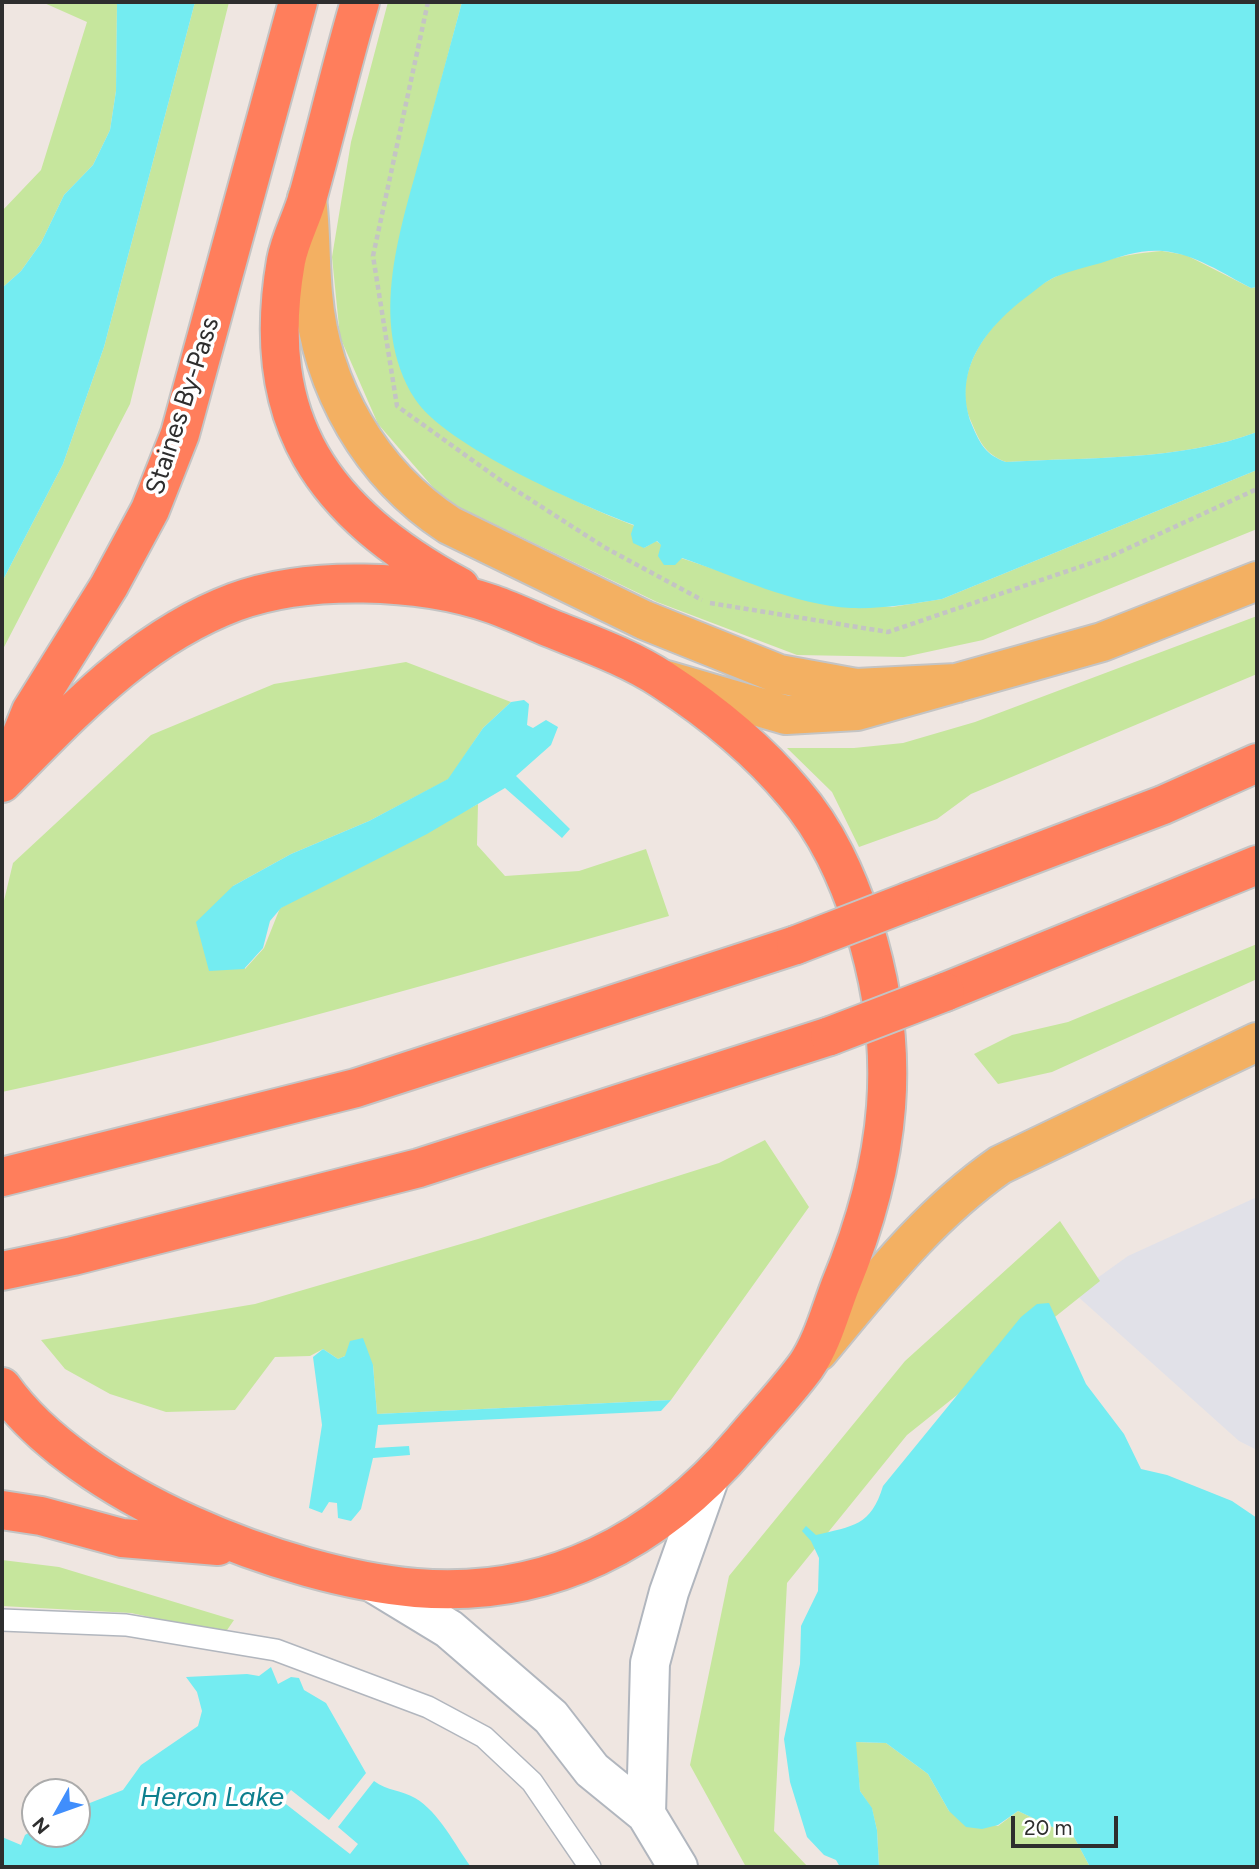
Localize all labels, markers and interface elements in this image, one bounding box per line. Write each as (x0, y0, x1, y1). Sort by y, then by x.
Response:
street label: Staines By-Pass (140, 313, 226, 499)
north arrow (21, 1778, 91, 1848)
water label: Heron Lake (140, 1781, 284, 1815)
scale bar (1014, 1802, 1121, 1846)
text: N (28, 1813, 55, 1839)
text: 20 m (1024, 1815, 1072, 1840)

